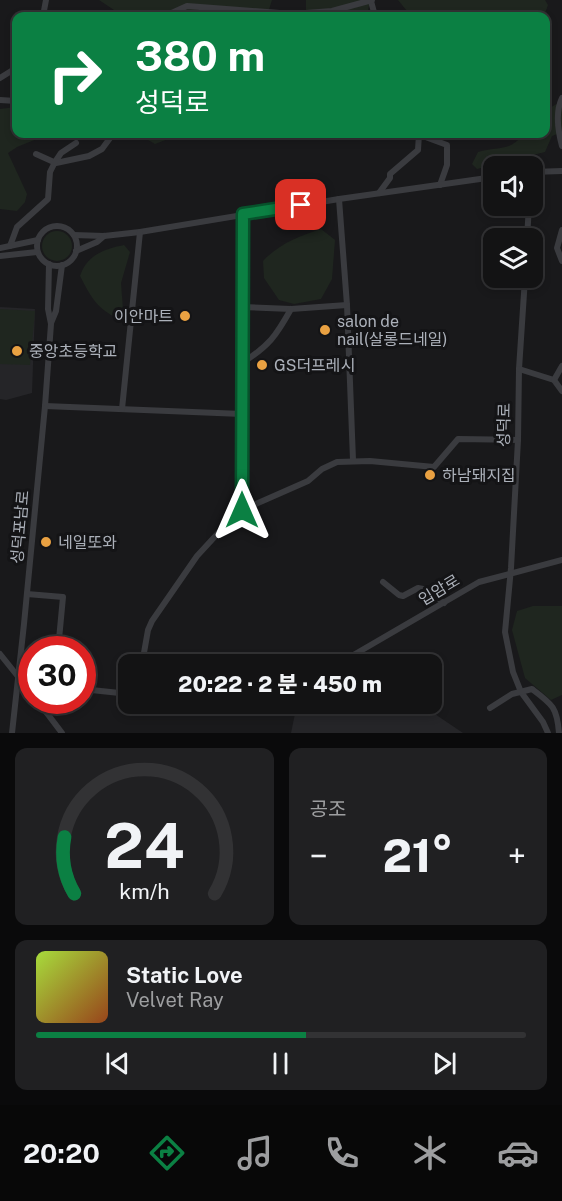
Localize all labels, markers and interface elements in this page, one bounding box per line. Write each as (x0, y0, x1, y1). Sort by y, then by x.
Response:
text: 380 m (135, 31, 265, 80)
icon: right (36, 36, 114, 114)
text: 성덕로 (135, 86, 210, 118)
map controls (483, 156, 543, 288)
button: sound (483, 156, 543, 216)
pin (275, 179, 326, 230)
icon: arrive (284, 188, 317, 221)
button: layers (483, 228, 543, 288)
place label: 이안마트 (114, 307, 173, 326)
marker: 이안마트 (178, 309, 192, 323)
place label: salon de nail(살롱드네일) (337, 312, 447, 349)
marker: salon de nail(살롱드네일) (318, 323, 332, 337)
place label: 중앙초등학교 (29, 342, 117, 361)
marker: 중앙초등학교 (10, 344, 24, 358)
place label: GS더프레시 (274, 356, 355, 375)
marker: GS더프레시 (255, 358, 269, 372)
street label: 성덕로 (494, 402, 514, 447)
place label: 하남돼지집 (442, 466, 516, 485)
marker: 하남돼지집 (423, 468, 437, 482)
position arrow (210, 478, 274, 542)
street label: 성덕포남로 (7, 489, 33, 564)
place label: 네일또와 (58, 533, 117, 552)
marker: 네일또와 (39, 535, 53, 549)
street label: 입암로 (415, 570, 463, 610)
speed limit sign: 30 (18, 636, 96, 714)
text: 20:22 · 2 분 · 450 m (178, 671, 382, 697)
text: 공조 (310, 797, 346, 821)
text: 24 (104, 809, 185, 882)
text: 21° (382, 829, 453, 882)
text: − (310, 837, 328, 875)
text: + (508, 837, 526, 875)
text: km/h (119, 879, 169, 904)
text: Static Love (126, 962, 243, 988)
text: Velvet Ray (126, 988, 224, 1012)
icon: previous (101, 1047, 134, 1080)
icon: pause (264, 1047, 297, 1080)
icon: next (428, 1047, 461, 1080)
icon: directions (146, 1132, 188, 1174)
icon: music (234, 1132, 276, 1174)
icon: phone (321, 1132, 363, 1174)
icon: climate (409, 1132, 451, 1174)
icon: car (497, 1132, 539, 1174)
text: 20:20 (23, 1137, 100, 1169)

